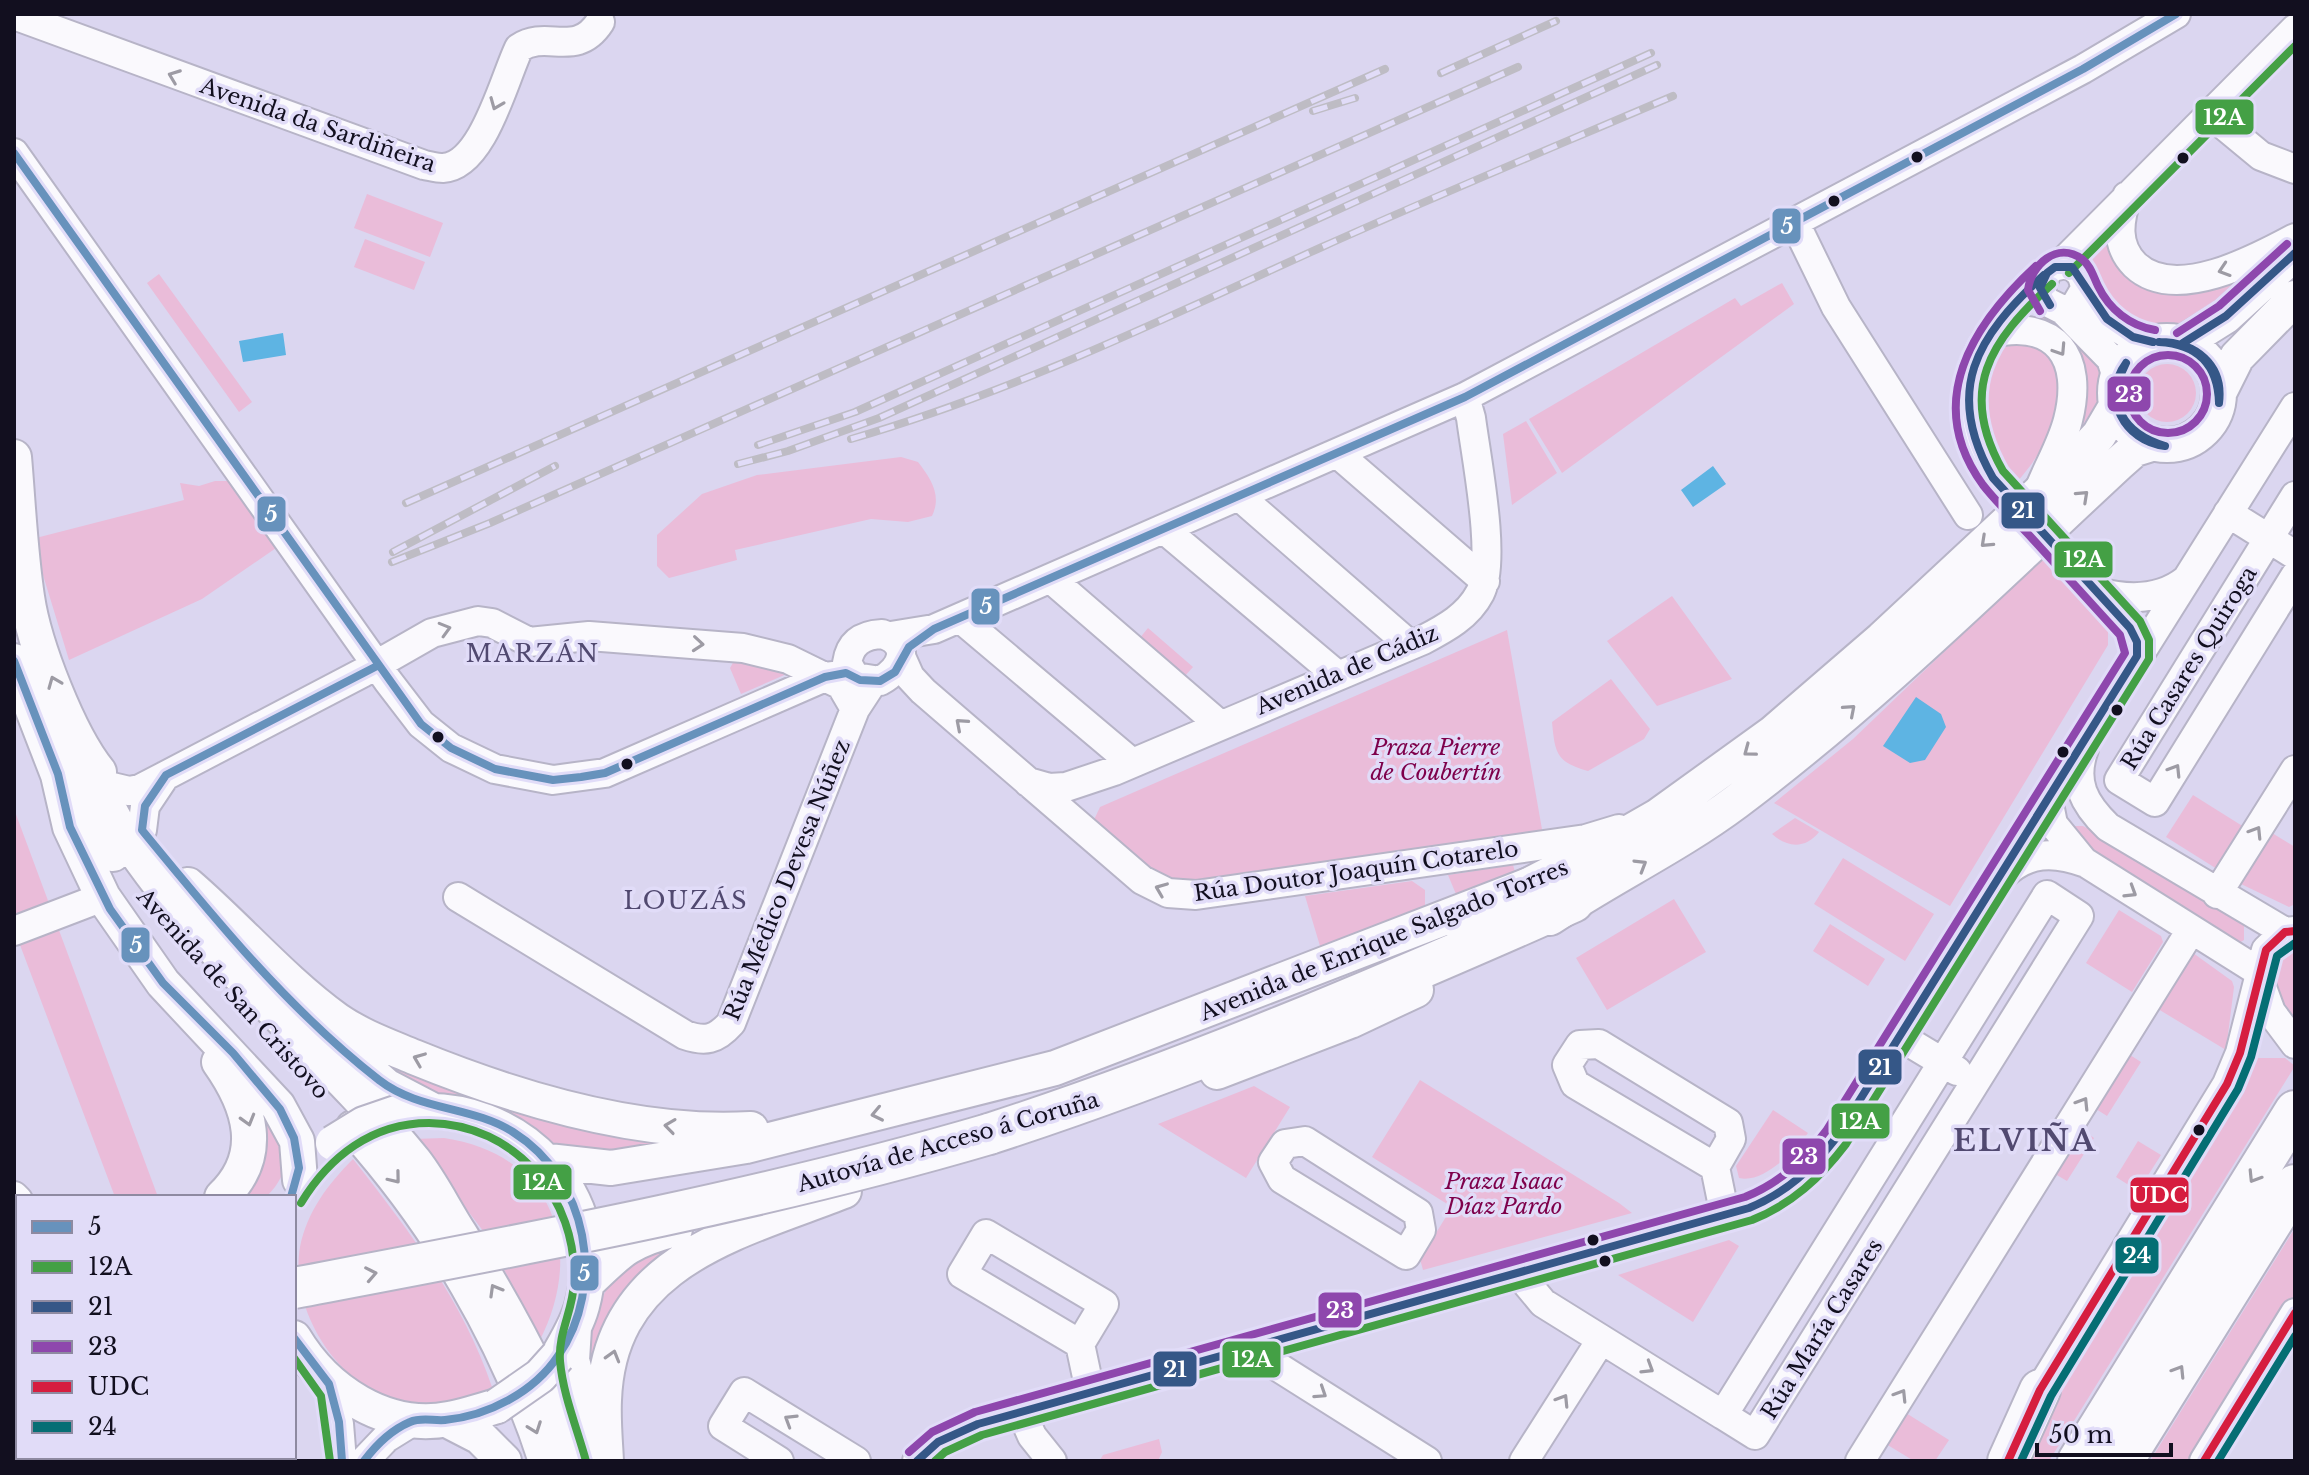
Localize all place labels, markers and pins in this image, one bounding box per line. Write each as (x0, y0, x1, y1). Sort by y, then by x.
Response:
unlabelled marker (1909, 149, 1925, 165)
unlabelled marker (2175, 150, 2191, 166)
unlabelled marker (1826, 193, 1842, 209)
unlabelled marker (2109, 702, 2125, 718)
unlabelled marker (430, 729, 446, 745)
unlabelled marker (2055, 744, 2071, 760)
unlabelled marker (619, 756, 635, 772)
unlabelled marker (2191, 1122, 2207, 1138)
unlabelled marker (1585, 1232, 1601, 1248)
unlabelled marker (1597, 1253, 1613, 1269)

